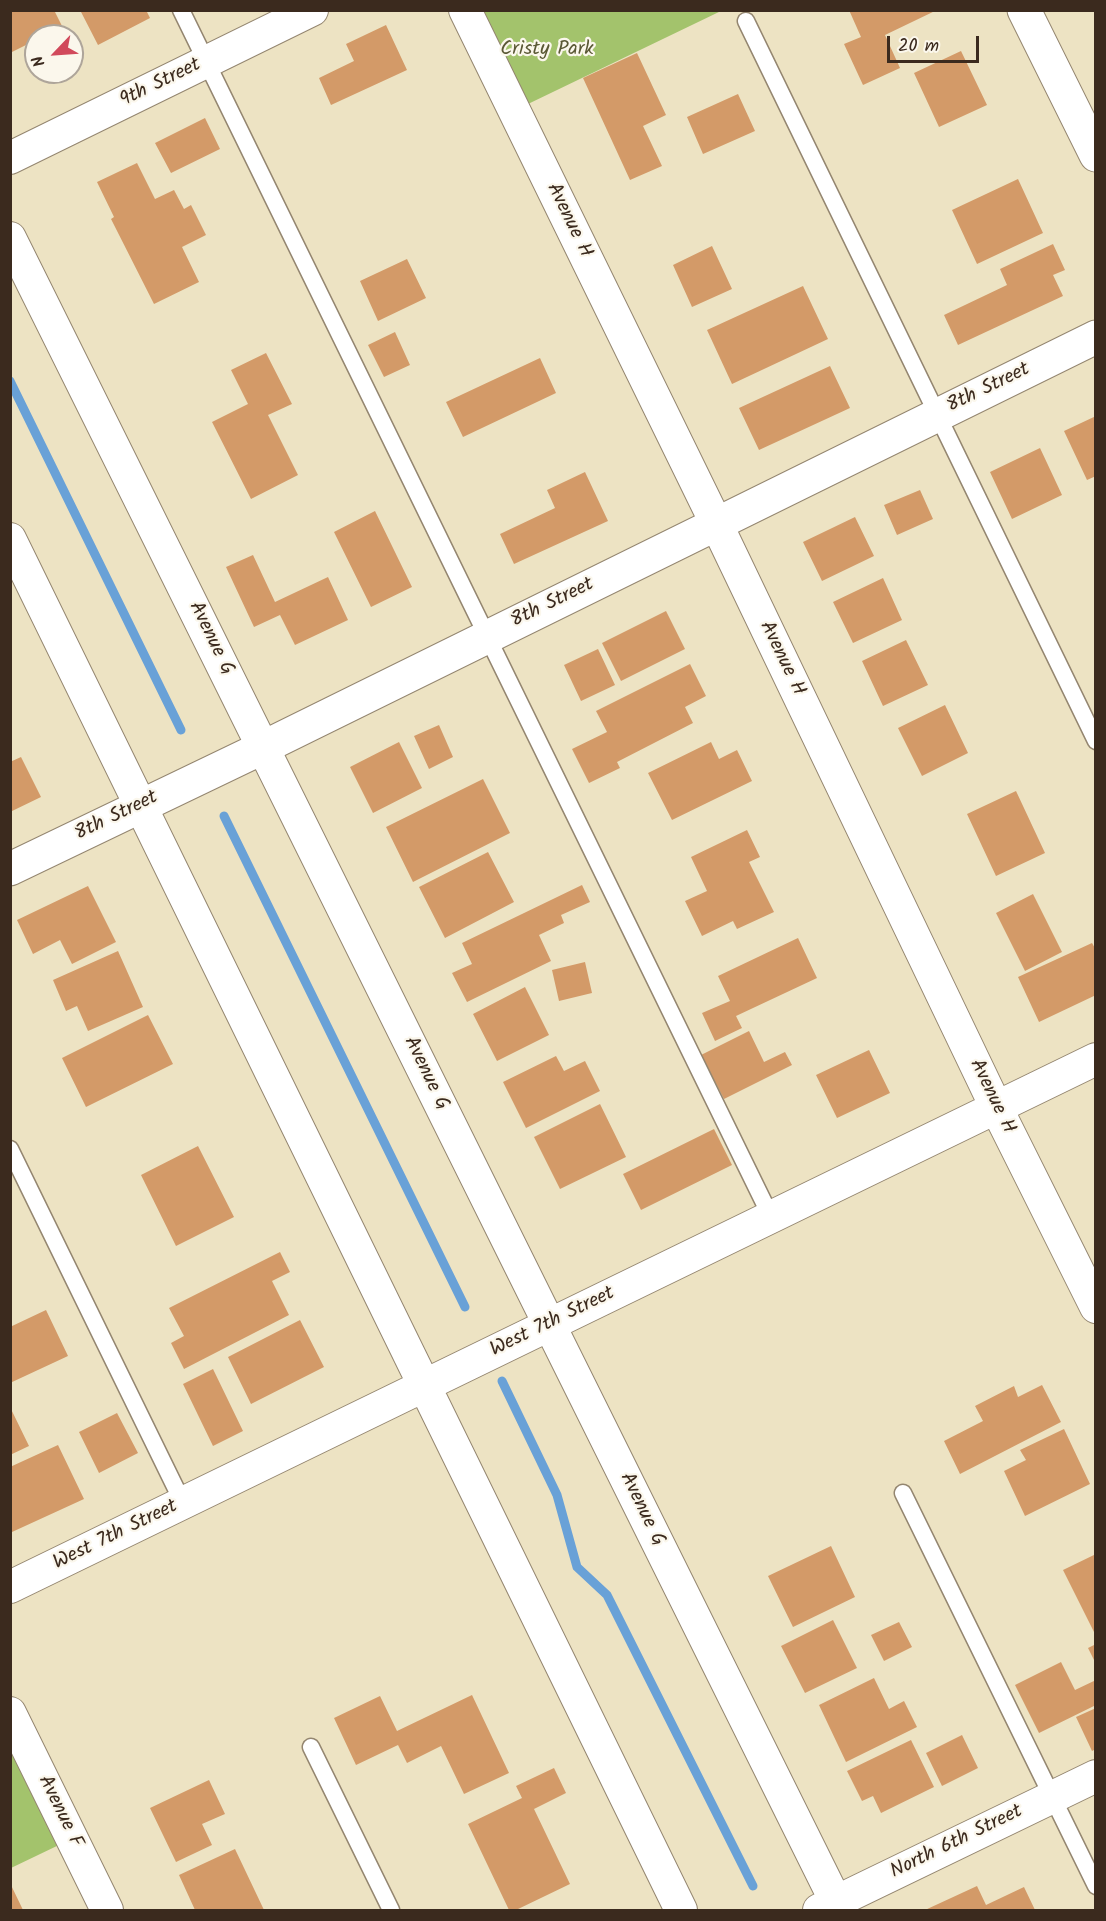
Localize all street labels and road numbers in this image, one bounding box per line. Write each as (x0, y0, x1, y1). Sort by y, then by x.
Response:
street label: 9th Street (117, 54, 205, 114)
street label: Avenue H (540, 180, 596, 262)
street label: 8th Street (944, 359, 1034, 419)
street label: 8th Street (508, 574, 598, 634)
street label: Avenue G (182, 598, 238, 680)
street label: Avenue H (753, 618, 809, 700)
street label: 8th Street (72, 787, 162, 847)
street label: Avenue G (397, 1033, 453, 1115)
street label: Avenue H (963, 1056, 1019, 1138)
street label: West 7th Street (487, 1283, 619, 1363)
street label: Avenue G (613, 1469, 669, 1551)
street label: West 7th Street (50, 1496, 182, 1576)
street label: Avenue F (31, 1772, 87, 1852)
street label: North 6th Street (887, 1801, 1027, 1885)

